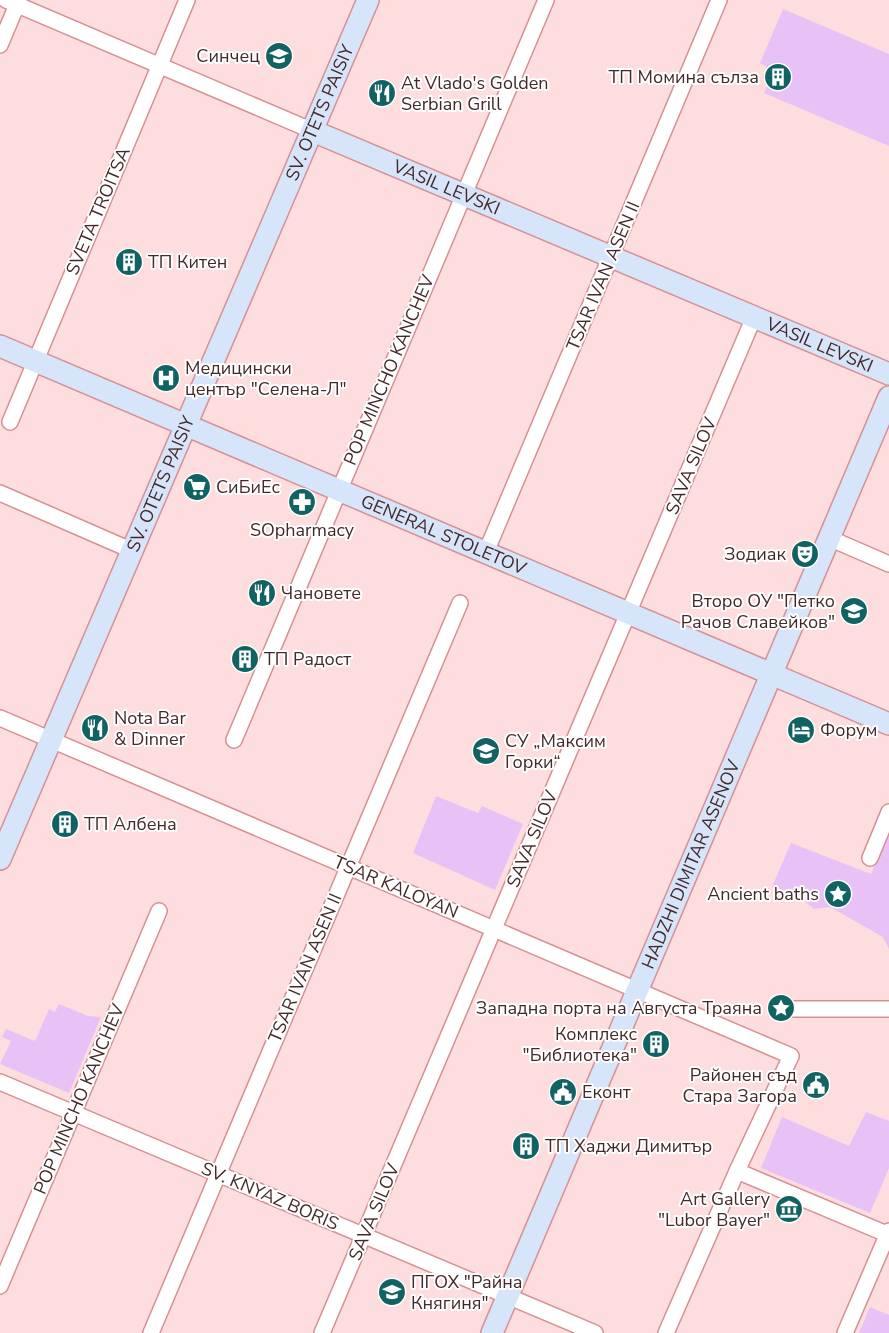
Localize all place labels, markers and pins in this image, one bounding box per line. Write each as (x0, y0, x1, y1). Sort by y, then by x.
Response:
school or university icon: Синчец (264, 41, 294, 71)
place label: Синчец (196, 44, 260, 68)
building icon: ТП Момина сълза (763, 62, 793, 92)
place label: ТП Момина сълза (609, 65, 759, 89)
place label: At Vlado's Golden Serbian Grill (401, 71, 548, 116)
restaurant icon: At Vlado's Golden Serbian Grill (367, 78, 397, 108)
building icon: ТП Китен (114, 247, 144, 277)
place label: ТП Китен (148, 250, 227, 274)
place label: Медицински център "Селена-Л" (185, 356, 347, 401)
hospital icon: Медицински център "Селена-Л" (151, 363, 181, 393)
supermarket icon: СиБиЕс (182, 472, 212, 502)
place label: СиБиЕс (216, 475, 281, 499)
pharmacy icon: SOpharmacy (287, 487, 317, 517)
place label: SOpharmacy (250, 518, 355, 542)
theatre icon: Зодиак (790, 539, 820, 569)
place label: Зодиак (724, 542, 787, 566)
restaurant icon: Чановете (247, 578, 277, 608)
place label: Чановете (281, 581, 361, 605)
place label: Второ ОУ "Петко Рачов Славейков" (681, 589, 835, 634)
school or university icon: Второ ОУ "Петко Рачов Славейков" (839, 596, 869, 626)
building icon: ТП Радост (230, 644, 260, 674)
place label: ТП Радост (264, 647, 351, 671)
place label: Nota Bar & Dinner (114, 706, 186, 751)
restaurant icon: Nota Bar & Dinner (80, 713, 110, 743)
hotel icon: Форум (786, 715, 816, 745)
place label: Форум (820, 718, 877, 742)
place label: СУ „Максим Горки“ (505, 729, 606, 774)
school or university icon: СУ „Максим Горки“ (471, 736, 501, 766)
building icon: ТП Албена (50, 809, 80, 839)
place label: ТП Албена (84, 812, 177, 836)
place icon: Ancient baths (823, 879, 853, 909)
place label: Ancient baths (707, 882, 819, 906)
place icon: Западна порта на Августа Траяна (766, 993, 796, 1023)
place label: Западна порта на Августа Траяна (476, 996, 762, 1020)
place label: Комплекс "Библиотека" (523, 1022, 637, 1067)
building icon: Комплекс "Библиотека" (641, 1029, 671, 1059)
place label: Районен съд Стара Загора (683, 1063, 797, 1108)
public building icon: Районен съд Стара Загора (801, 1070, 831, 1100)
public building icon: Еконт (548, 1077, 578, 1107)
place label: Еконт (582, 1080, 631, 1104)
building icon: ТП Хаджи Димитър (511, 1131, 541, 1161)
place label: ТП Хаджи Димитър (545, 1134, 712, 1158)
place label: Art Gallery "Lubor Bayer" (658, 1187, 771, 1232)
museum icon: Art Gallery "Lubor Bayer" (774, 1194, 804, 1224)
place label: ПГОХ "Райна Княгиня" (411, 1270, 523, 1315)
school or university icon: ПГОХ "Райна Княгиня" (377, 1277, 407, 1307)

